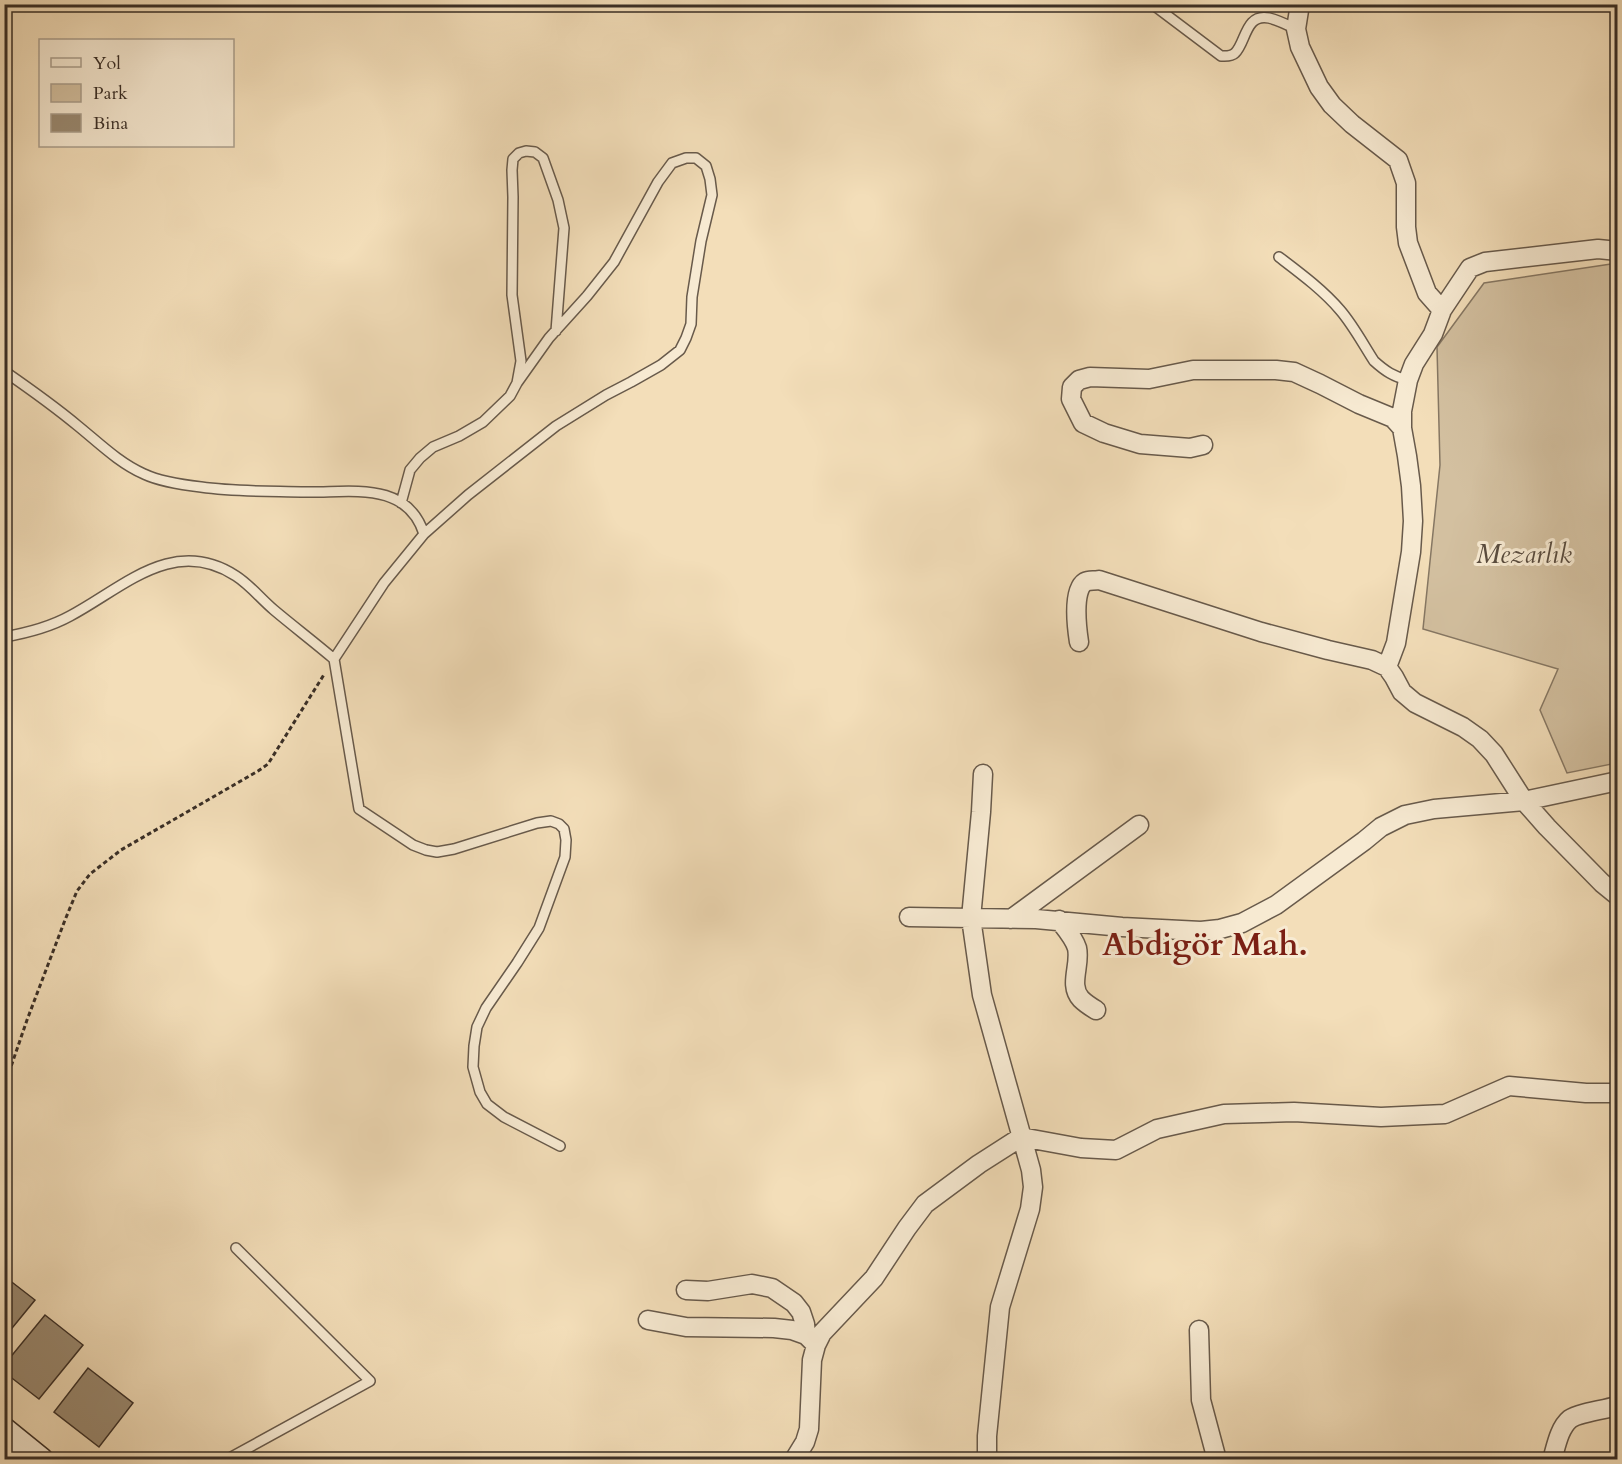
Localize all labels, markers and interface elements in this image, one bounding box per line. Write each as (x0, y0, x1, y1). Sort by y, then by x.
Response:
legend (39, 39, 234, 147)
text: Yol (93, 51, 121, 76)
text: Park (93, 81, 128, 106)
text: Bina (93, 111, 129, 136)
park label: Mezarlık (1476, 537, 1572, 572)
district label: Abdigör Mah. (1102, 923, 1308, 967)

